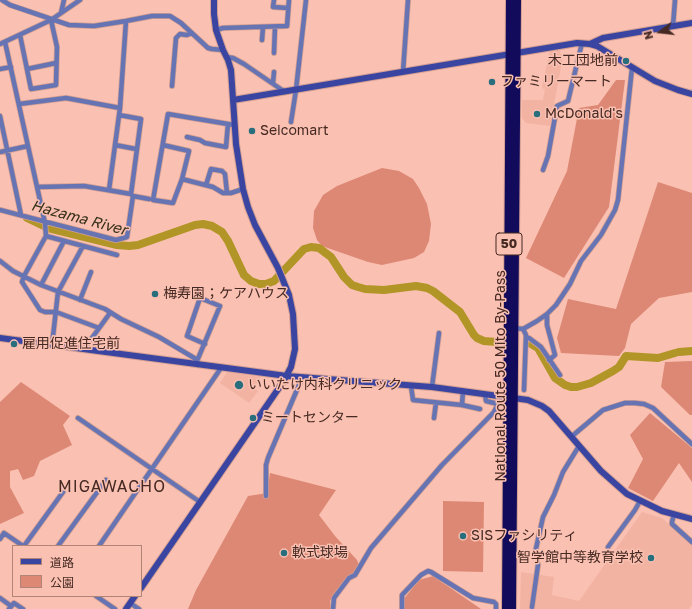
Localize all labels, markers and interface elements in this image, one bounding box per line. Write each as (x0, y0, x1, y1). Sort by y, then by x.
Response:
north arrow (640, 12, 680, 52)
text: N (641, 30, 655, 41)
place label: 木工団地前 (548, 53, 618, 69)
marker: 木工団地前 (621, 56, 631, 66)
place label: ファミリーマート (500, 74, 612, 90)
marker: ファミリーマート (487, 77, 497, 87)
place label: McDonald's (545, 106, 623, 122)
marker: McDonald's (532, 109, 542, 119)
place label: Seicomart (260, 123, 329, 139)
marker: Seicomart (247, 126, 257, 136)
water label: Hazama River (29, 197, 129, 239)
road number: 50 (496, 233, 522, 255)
street label: National Route 50 Mito By-Pass (493, 270, 509, 482)
place label: 梅寿園；ケアハウス (163, 286, 289, 302)
marker: 梅寿園；ケアハウス (150, 289, 160, 299)
place label: 雇用促進住宅前 (22, 336, 120, 352)
marker: 雇用促進住宅前 (9, 339, 19, 349)
place label: いいたけ内科クリニック (248, 377, 402, 393)
marker: いいたけ内科クリニック (233, 379, 245, 391)
place label: ミートセンター (261, 410, 359, 426)
marker: ミートセンター (248, 413, 258, 423)
district label: MIGAWACHO (58, 477, 166, 497)
place label: SISファシリティ (471, 528, 577, 544)
marker: SISファシリティ (458, 531, 468, 541)
legend (12, 545, 142, 597)
place label: 軟式球場 (292, 545, 348, 561)
marker: 軟式球場 (279, 548, 289, 558)
place label: 智学館中等教育学校 (517, 550, 643, 566)
marker: 智学館中等教育学校 (646, 553, 656, 563)
text: 道路 (50, 555, 74, 570)
text: 公園 (50, 575, 74, 590)

